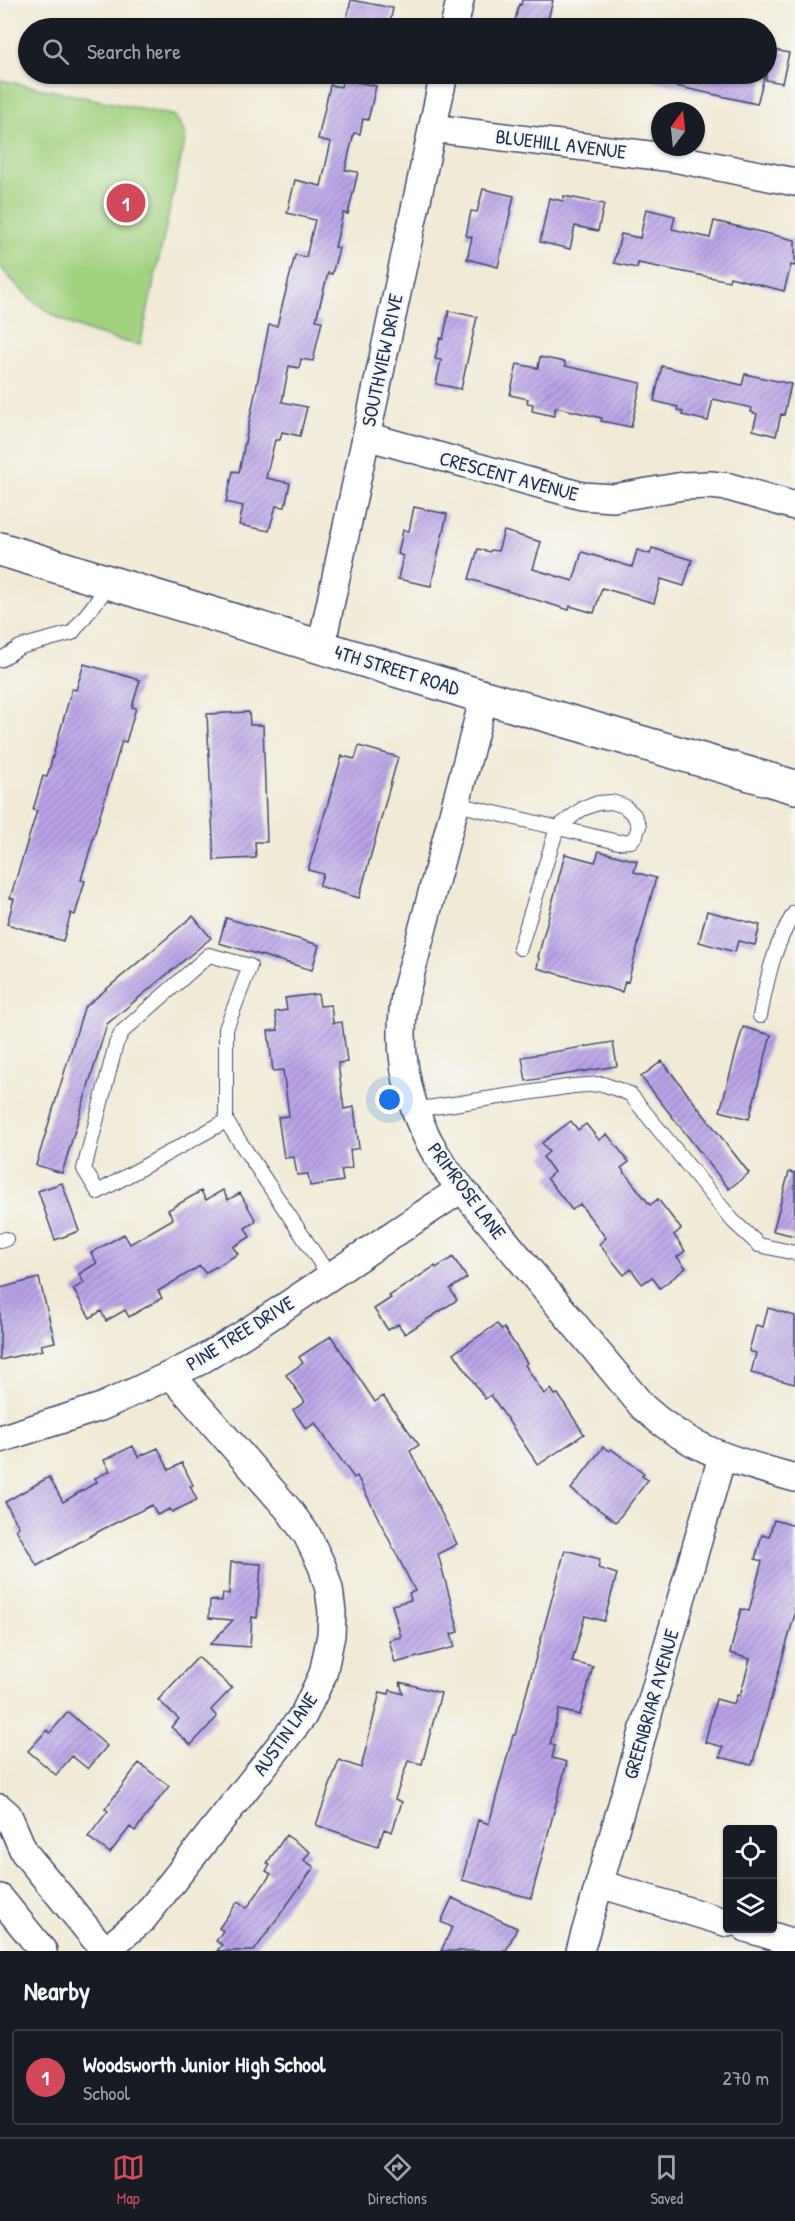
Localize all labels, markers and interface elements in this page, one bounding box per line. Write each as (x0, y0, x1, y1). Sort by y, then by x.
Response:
search box (18, 18, 777, 84)
icon: search (39, 35, 72, 68)
text: Search here (87, 36, 181, 66)
north arrow (651, 102, 705, 156)
street label: BLUEHILL AVENUE (494, 122, 628, 165)
pin: 1 (106, 180, 146, 226)
street label: SOUTHVIEW DRIVE (354, 291, 409, 429)
street label: CRESCENT AVENUE (437, 444, 582, 507)
street label: 4TH STREET ROAD (331, 638, 464, 702)
your location (375, 1085, 404, 1114)
street label: PRIMROSE LANE (422, 1137, 513, 1245)
street label: PINE TREE DRIVE (181, 1289, 299, 1376)
street label: GREENBRIAR AVENUE (616, 1626, 685, 1782)
street label: AUSTIN LANE (246, 1687, 323, 1781)
map controls (723, 1825, 777, 1933)
button: locate (723, 1825, 777, 1879)
button: layers (723, 1879, 777, 1933)
text: Nearby (24, 1973, 90, 2008)
text: Woodsworth Junior High School (83, 2049, 326, 2079)
text: 1 (42, 2064, 49, 2091)
text: 270 m (723, 2064, 769, 2091)
text: School (83, 2079, 130, 2106)
tab: Map (112, 2151, 145, 2209)
tab: Directions (368, 2151, 427, 2209)
tab: Saved (650, 2151, 683, 2209)

